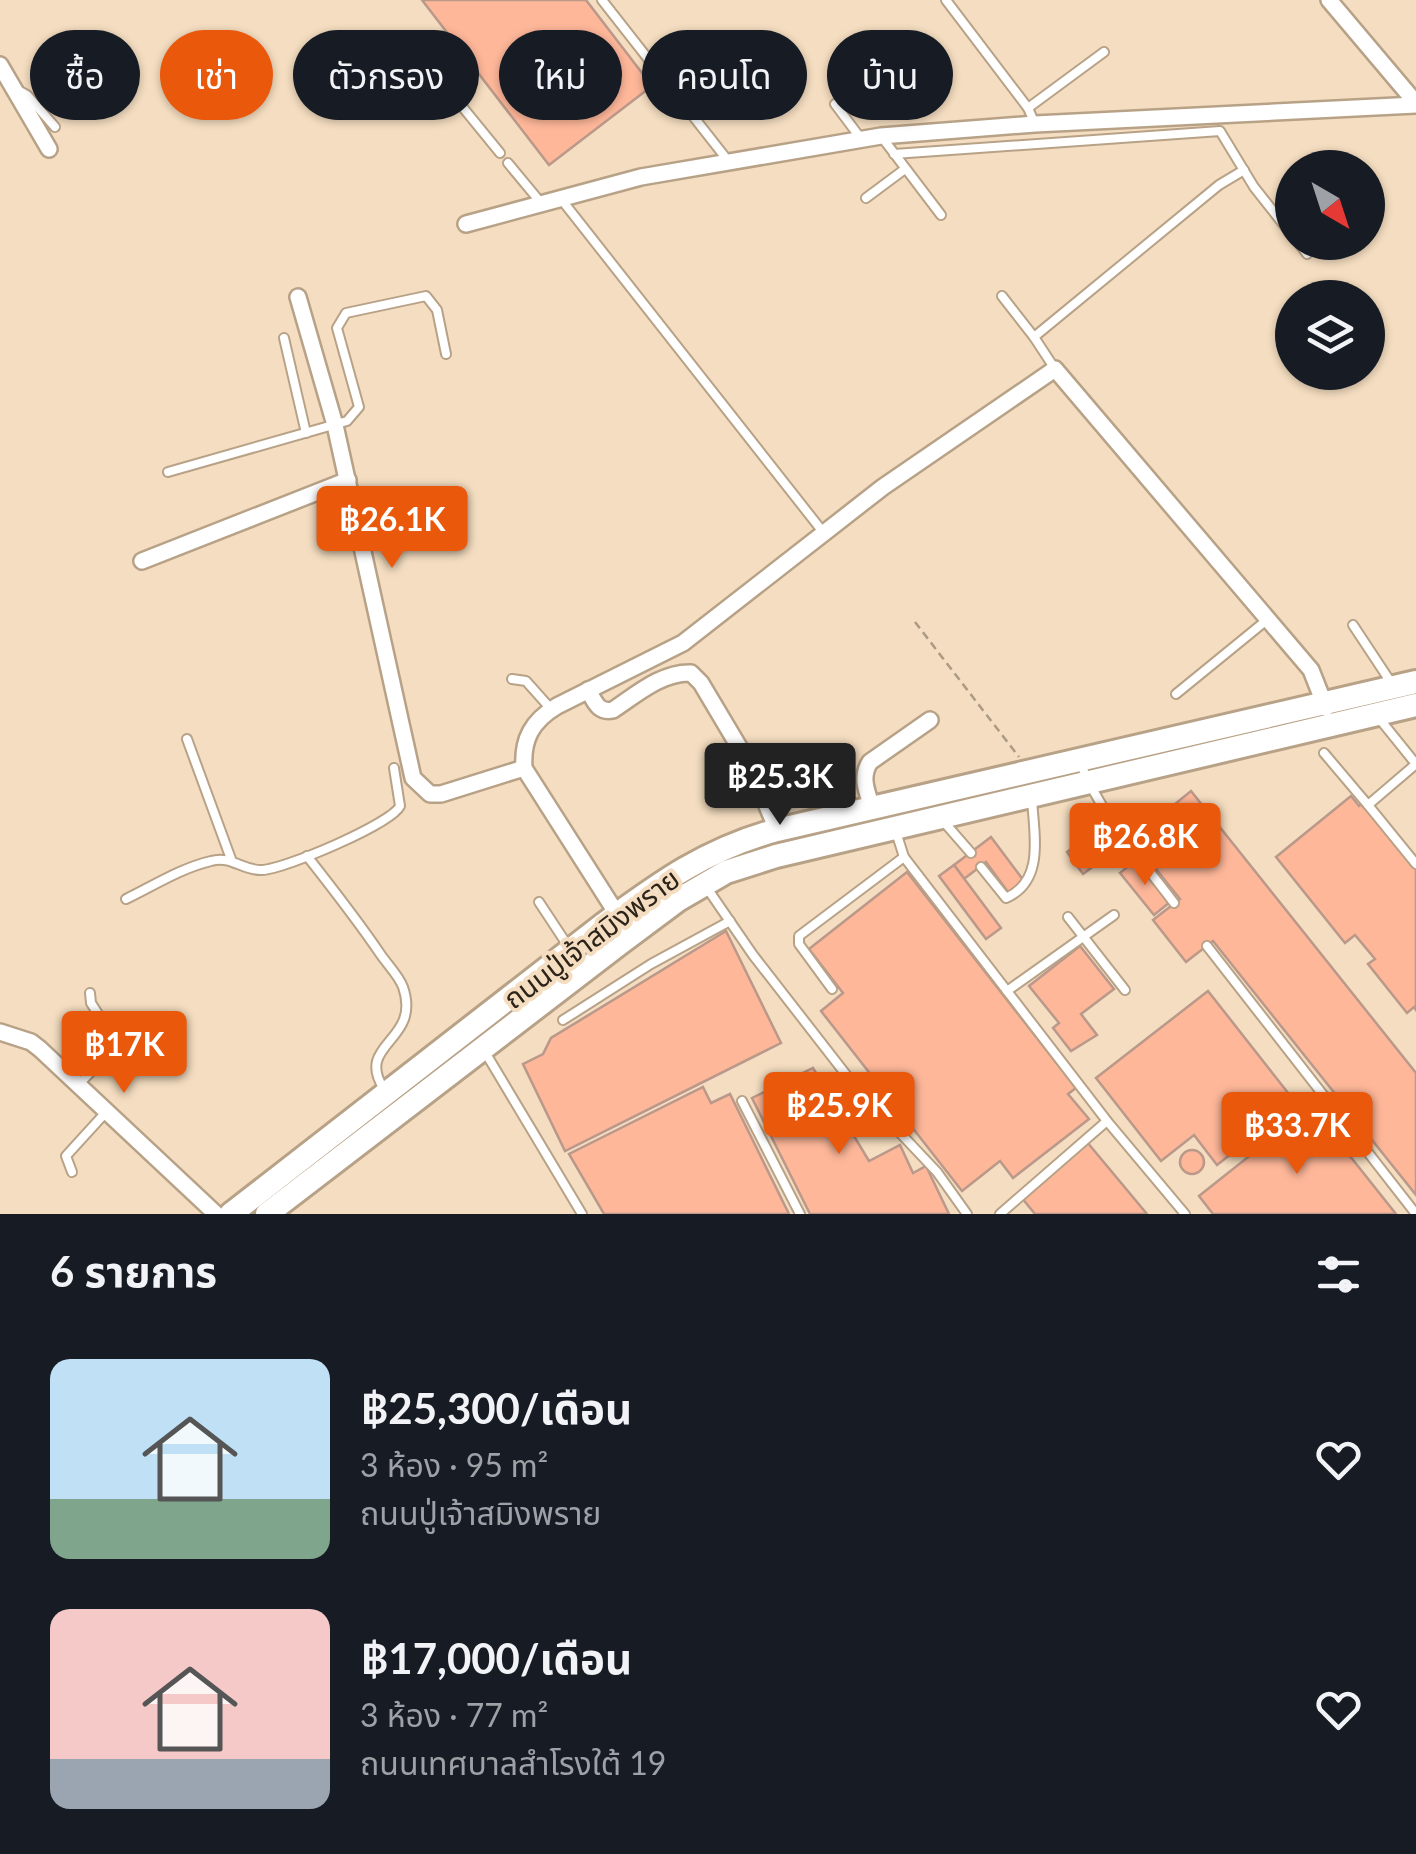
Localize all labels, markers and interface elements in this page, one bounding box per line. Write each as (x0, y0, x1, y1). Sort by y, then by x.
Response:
chip: ซื้อ (30, 30, 140, 120)
chip: เช่า (160, 30, 273, 120)
chip: ตัวกรอง (293, 30, 479, 120)
chip: ใหม่ (499, 30, 622, 120)
chip: คอนโด (642, 30, 807, 120)
chip: บ้าน (827, 30, 953, 120)
north arrow (1275, 150, 1385, 260)
map controls (1275, 150, 1385, 390)
button: layers (1275, 280, 1385, 390)
pin: ฿26.1K (311, 486, 473, 571)
text: ฿26.1K (339, 499, 445, 538)
pin: ฿25.3K (699, 743, 861, 828)
text: ฿25.3K (727, 756, 833, 795)
pin: ฿26.8K (1064, 803, 1226, 888)
text: ฿26.8K (1092, 816, 1198, 855)
street label: ถนนปู่เจ้าสมิงพราย (496, 861, 687, 1017)
pin: ฿17K (65, 1011, 183, 1096)
text: ฿17K (84, 1024, 164, 1063)
pin: ฿25.9K (758, 1072, 920, 1157)
text: ฿25.9K (786, 1085, 892, 1124)
pin: ฿33.7K (1216, 1092, 1378, 1177)
text: ฿33.7K (1244, 1105, 1350, 1144)
text: 6 รายการ (50, 1246, 217, 1296)
icon: filters (1311, 1247, 1366, 1302)
text: ฿25,300/เดือน (360, 1383, 632, 1433)
icon: home (130, 1399, 250, 1519)
icon: heart (1311, 1432, 1366, 1487)
text: 3 ห้อง · 95 m² (360, 1445, 548, 1484)
text: ถนนปู่เจ้าสมิงพราย (360, 1493, 601, 1532)
text: ฿17,000/เดือน (360, 1633, 632, 1683)
icon: home (130, 1649, 250, 1769)
icon: heart (1311, 1682, 1366, 1737)
text: 3 ห้อง · 77 m² (360, 1695, 548, 1734)
text: ถนนเทศบาลสำโรงใต้ 19 (360, 1743, 666, 1782)

